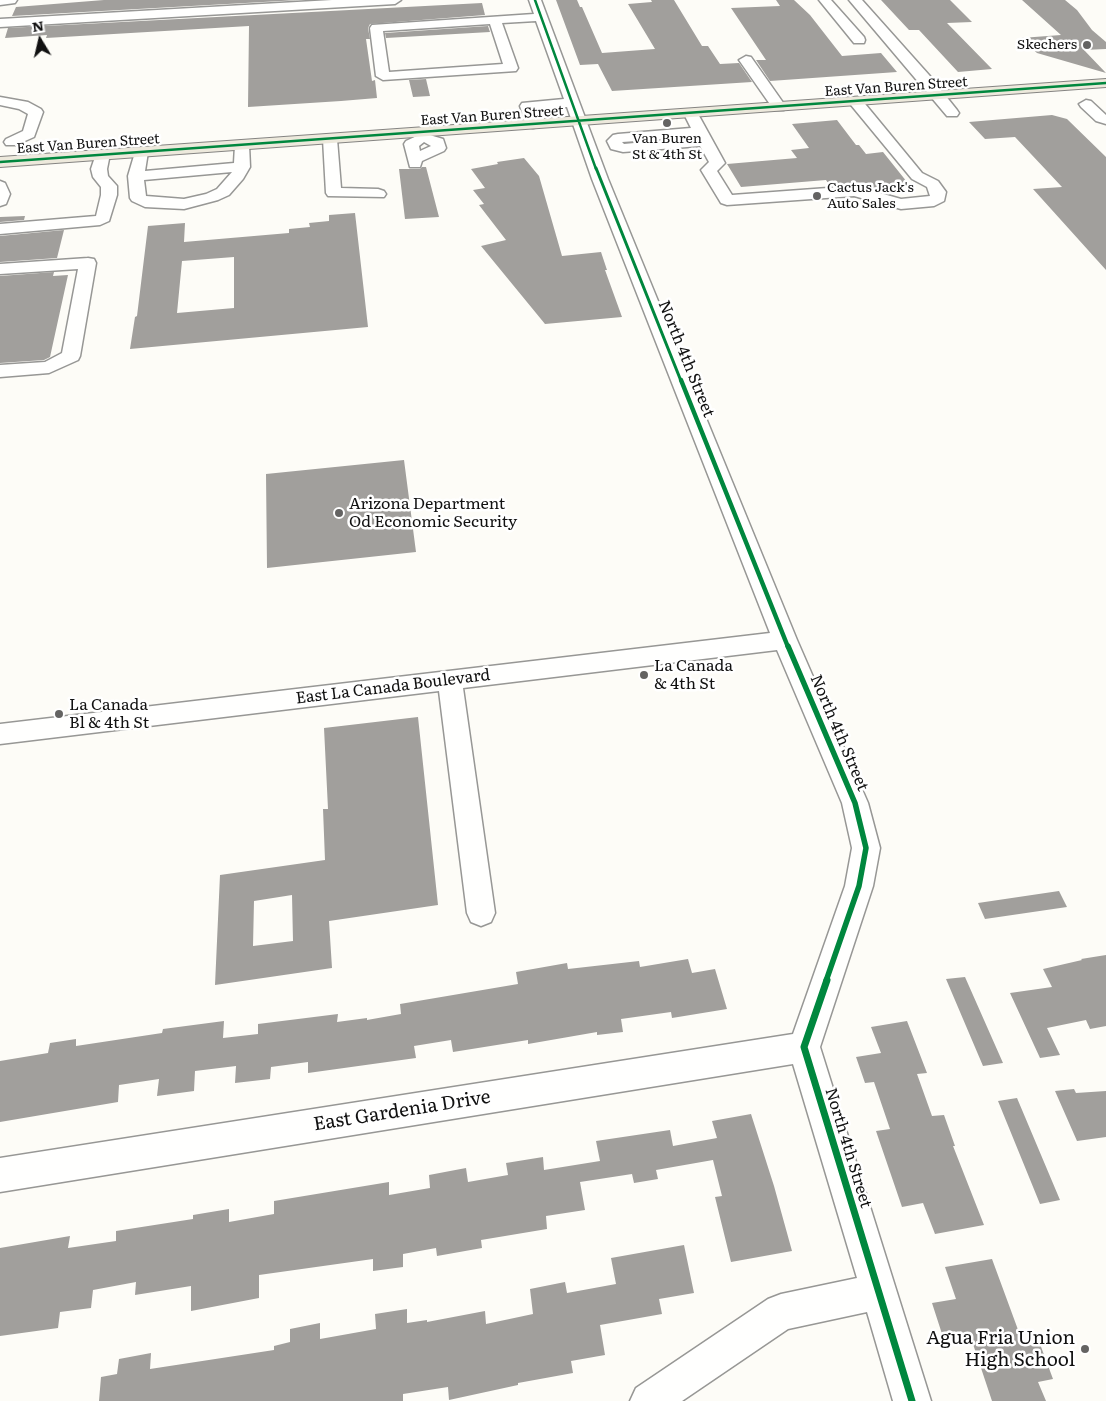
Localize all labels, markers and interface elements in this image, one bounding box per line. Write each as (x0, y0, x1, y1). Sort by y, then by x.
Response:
text: N (30, 14, 45, 36)
north arrow (15, 15, 65, 65)
place label: Skechers (1017, 37, 1077, 53)
marker: Skechers (1081, 39, 1093, 51)
street label: East Van Buren Street (824, 74, 968, 100)
street label: East Van Buren Street (420, 103, 564, 129)
marker: Van Buren St & 4th St (661, 117, 673, 129)
street label: East Van Buren Street (16, 131, 160, 157)
place label: Van Buren St & 4th St (632, 131, 702, 164)
place label: Cactus Jack's Auto Sales (827, 180, 914, 212)
marker: Cactus Jack's Auto Sales (811, 190, 823, 202)
street label: North 4th Street (654, 298, 718, 420)
place label: Arizona Department Od Economic Security (349, 494, 517, 532)
marker: Arizona Department Od Economic Security (333, 507, 345, 519)
place label: La Canada & 4th St (654, 656, 733, 694)
street label: East La Canada Boulevard (295, 666, 491, 708)
marker: La Canada & 4th St (638, 669, 650, 681)
street label: North 4th Street (806, 672, 872, 794)
place label: La Canada Bl & 4th St (69, 695, 149, 733)
marker: La Canada Bl & 4th St (53, 708, 65, 720)
street label: East Gardenia Drive (312, 1086, 492, 1136)
street label: North 4th Street (821, 1086, 875, 1210)
place label: Agua Fria Union High School (926, 1327, 1075, 1371)
marker: Agua Fria Union High School (1079, 1343, 1091, 1355)

